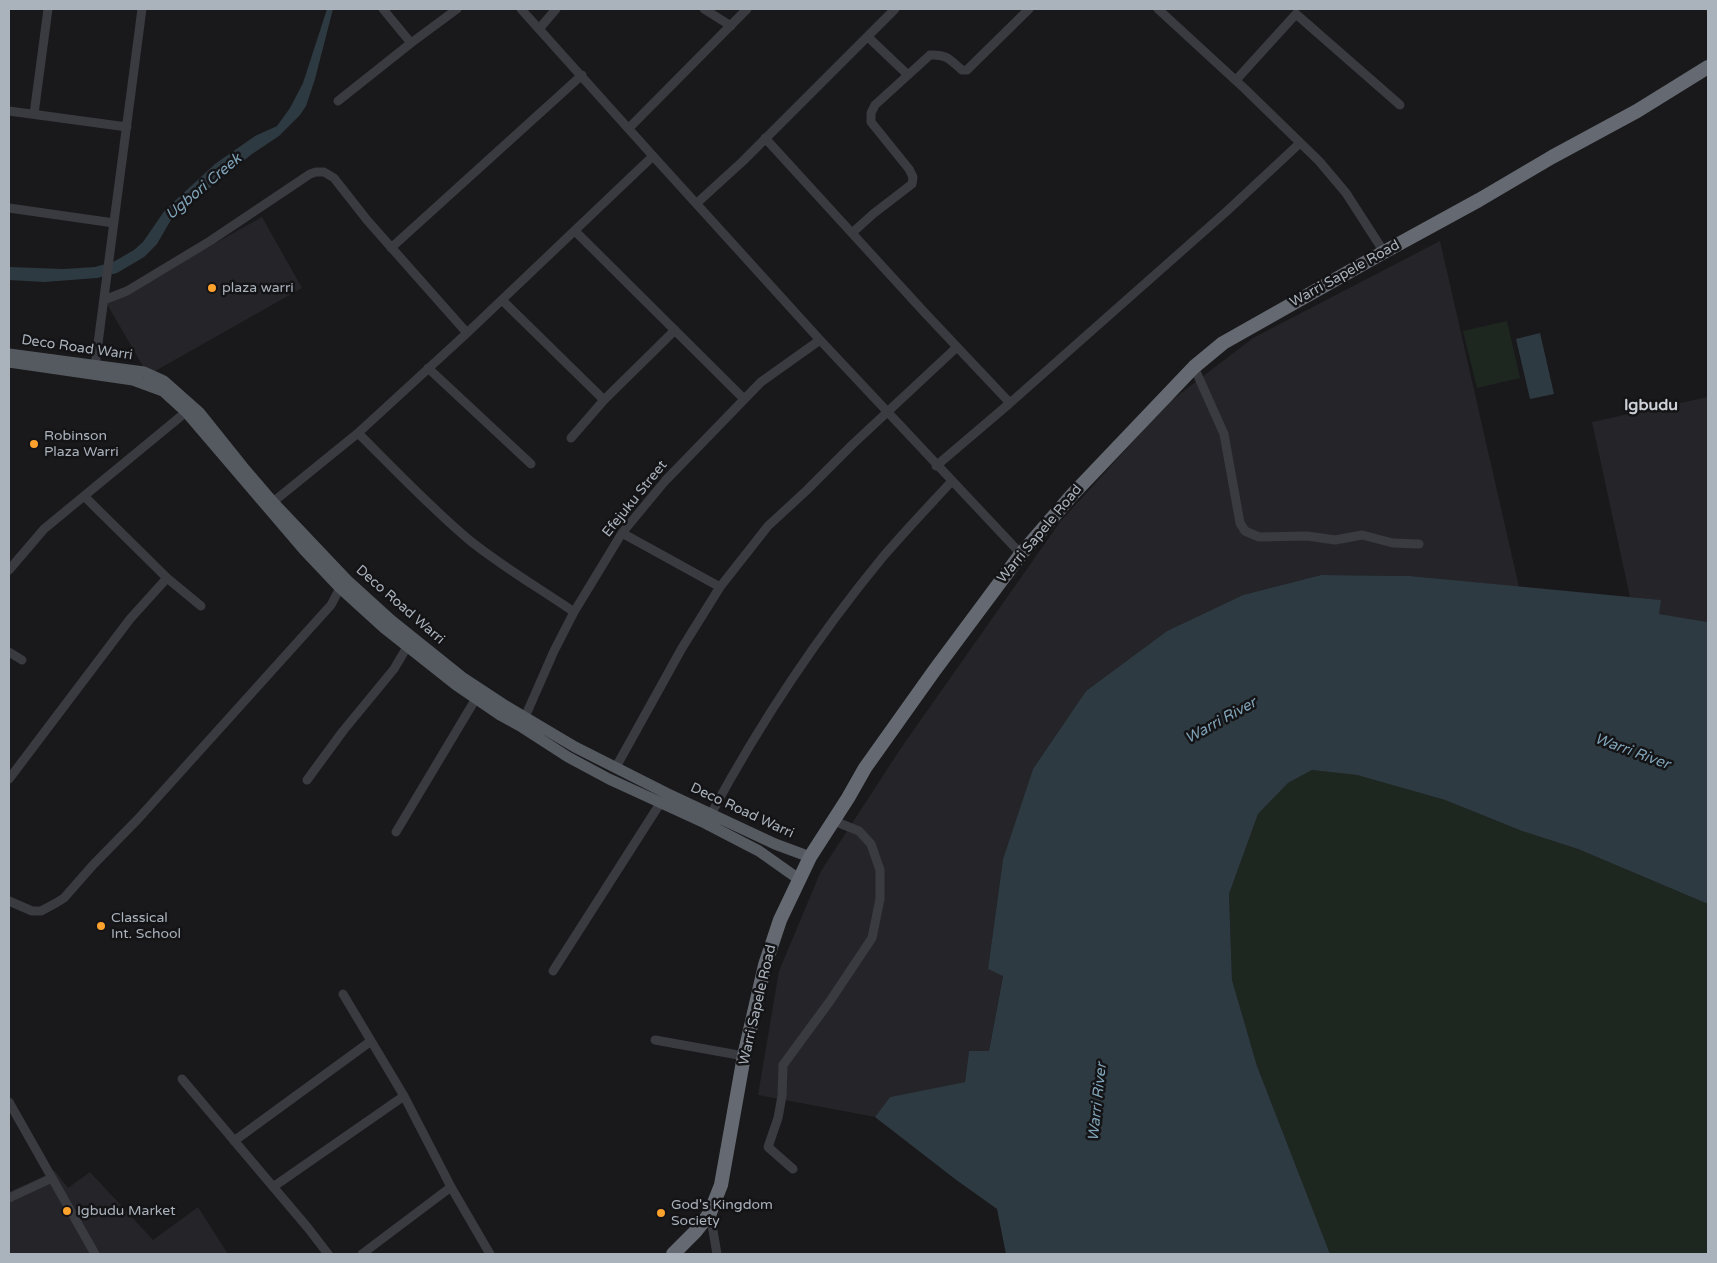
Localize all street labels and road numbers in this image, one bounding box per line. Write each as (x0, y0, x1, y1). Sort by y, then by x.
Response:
street label: Warri Sapele Road (1287, 237, 1403, 311)
street label: Deco Road Warri (20, 332, 134, 364)
street label: Efejuku Street (599, 457, 671, 541)
street label: Warri Sapele Road (994, 482, 1086, 586)
street label: Deco Road Warri (352, 562, 448, 648)
street label: Deco Road Warri (688, 780, 796, 842)
street label: Warri Sapele Road (736, 943, 780, 1067)

